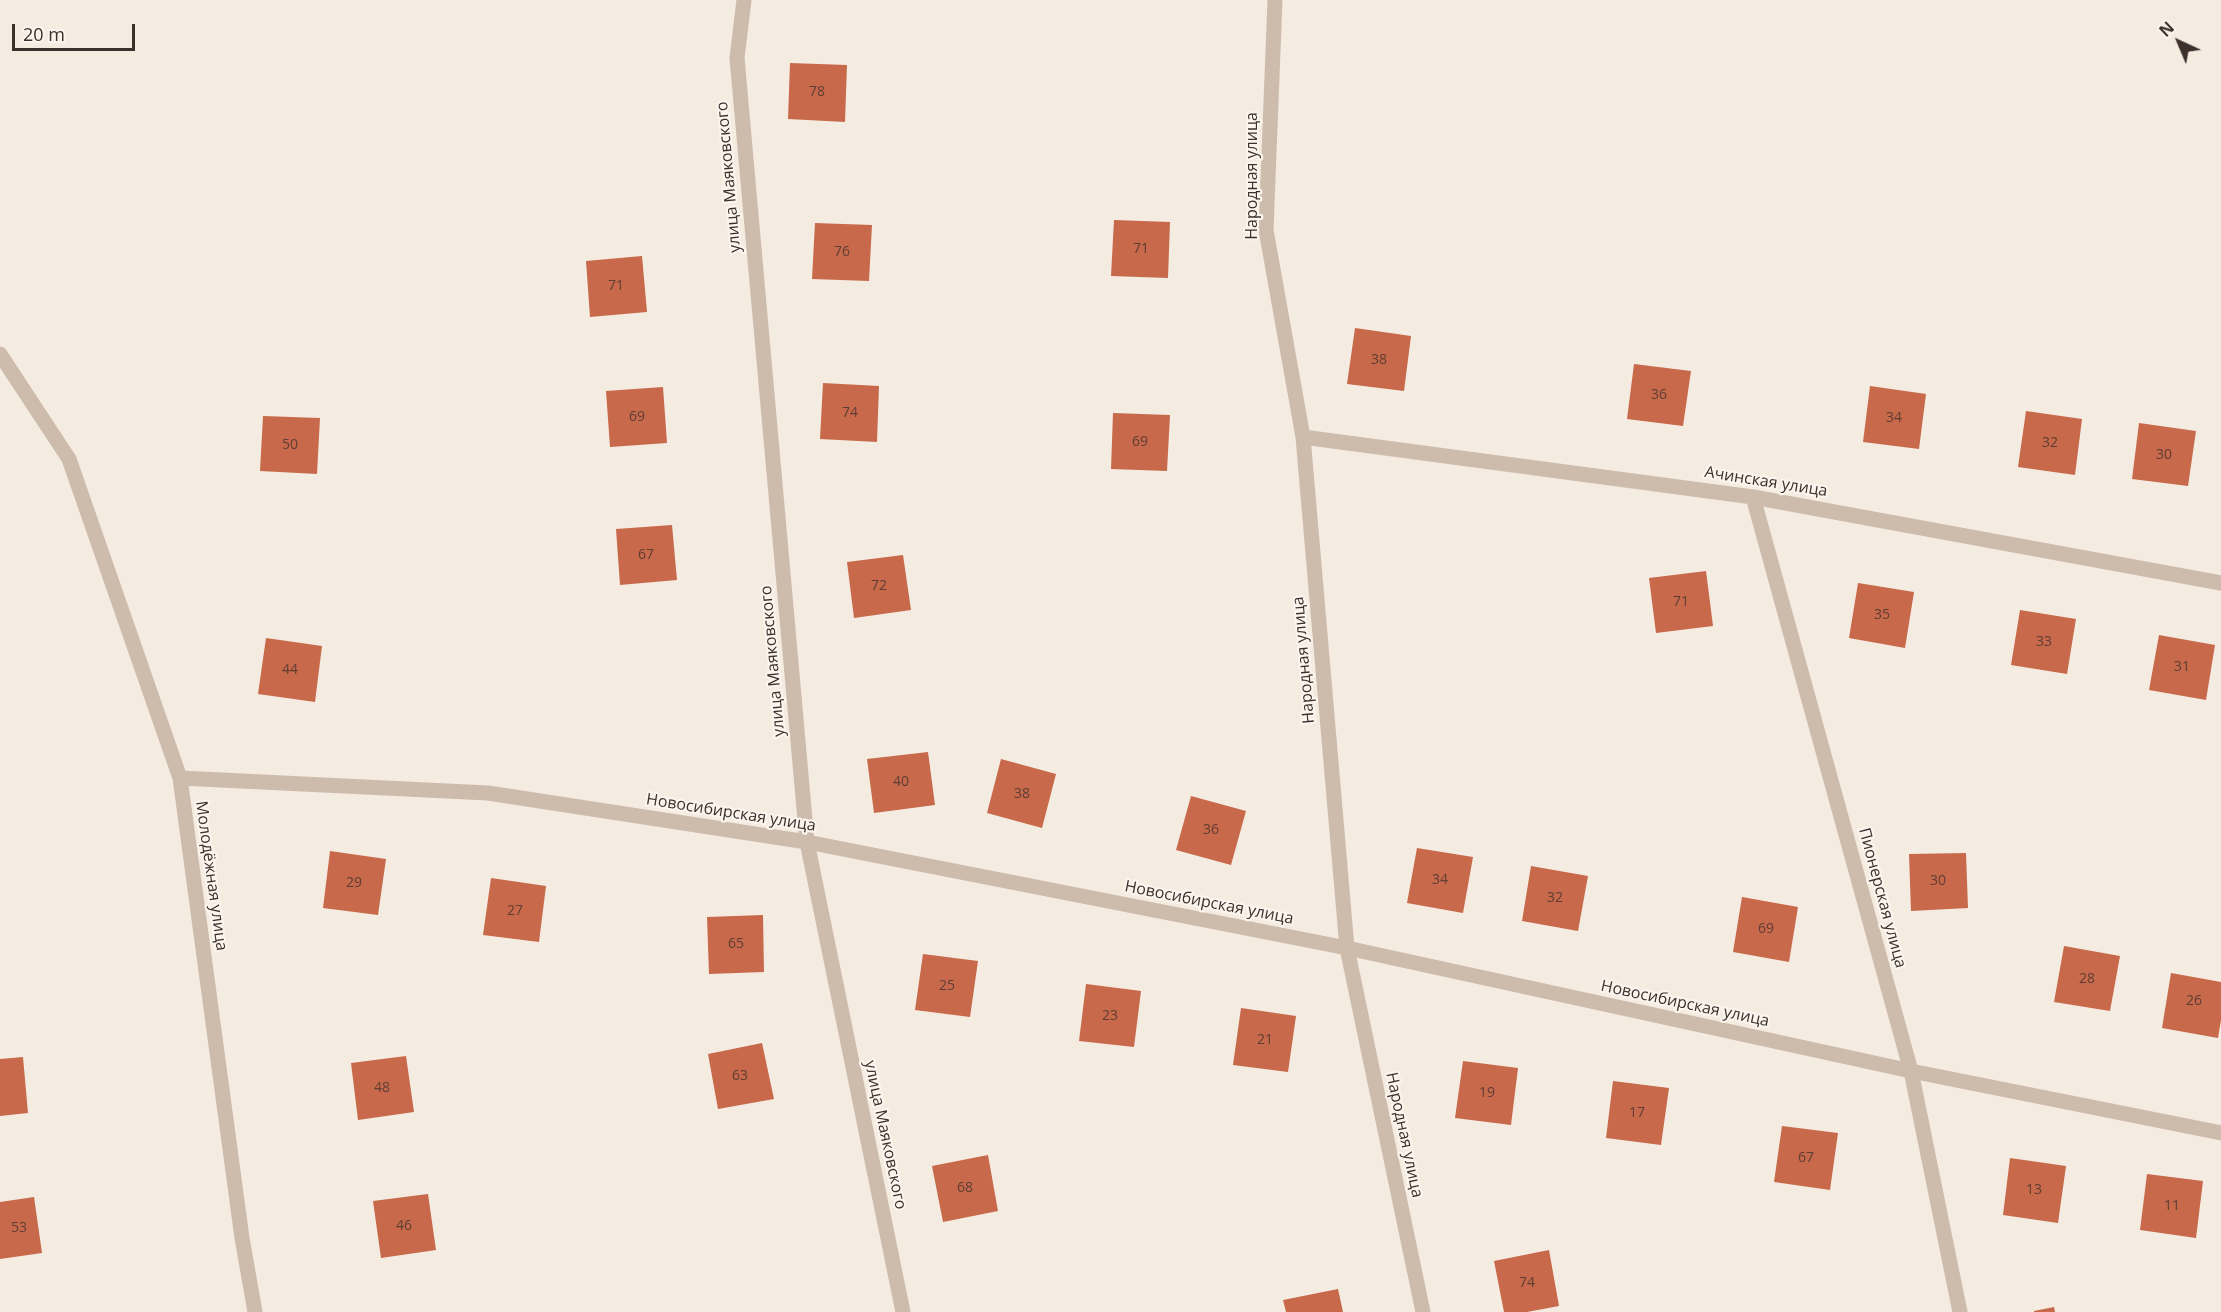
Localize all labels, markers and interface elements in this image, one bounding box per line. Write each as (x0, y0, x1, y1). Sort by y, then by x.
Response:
scale bar (15, 12, 138, 50)
north arrow (2149, 12, 2209, 72)
text: N (2154, 17, 2179, 41)
text: 20 m (23, 22, 65, 46)
house number: 78 (809, 84, 825, 100)
street label: улица Маяковского (713, 101, 745, 253)
street label: Народная улица (1242, 112, 1262, 240)
house number: 71 (1133, 241, 1149, 257)
house number: 76 (834, 244, 850, 260)
house number: 71 (608, 278, 624, 294)
house number: 38 (1371, 352, 1387, 368)
house number: 36 (1651, 387, 1667, 403)
house number: 74 (842, 405, 858, 421)
house number: 69 (629, 409, 645, 425)
house number: 34 (1886, 410, 1902, 426)
house number: 69 (1132, 434, 1148, 450)
house number: 32 (2042, 435, 2058, 451)
house number: 50 (282, 437, 298, 453)
house number: 30 (2156, 447, 2172, 463)
street label: Ачинская улица (1703, 463, 1829, 501)
house number: 67 (638, 547, 654, 563)
house number: 72 (871, 578, 887, 594)
street label: улица Маяковского (757, 585, 789, 737)
house number: 71 (1673, 594, 1689, 610)
street label: Народная улица (1289, 596, 1319, 724)
house number: 35 (1874, 607, 1890, 623)
house number: 33 (2036, 634, 2052, 650)
house number: 31 (2174, 659, 2190, 675)
house number: 44 (282, 662, 298, 678)
house number: 40 (893, 774, 909, 790)
house number: 38 (1014, 786, 1030, 802)
street label: Новосибирская улица (645, 790, 817, 836)
street label: Молодёжная улица (191, 800, 231, 952)
house number: 36 (1203, 822, 1219, 838)
street label: Пионерская улица (1854, 826, 1910, 970)
house number: 34 (1432, 872, 1448, 888)
house number: 30 (1930, 873, 1946, 889)
house number: 29 (346, 875, 362, 891)
street label: Новосибирская улица (1123, 877, 1295, 929)
house number: 32 (1547, 890, 1563, 906)
house number: 27 (507, 903, 523, 919)
house number: 69 (1758, 921, 1774, 937)
house number: 65 (728, 936, 744, 952)
house number: 28 (2079, 971, 2095, 987)
street label: Новосибирская улица (1599, 977, 1771, 1031)
house number: 25 (939, 978, 955, 994)
house number: 26 (2186, 993, 2202, 1009)
house number: 23 (1102, 1008, 1118, 1024)
house number: 21 (1257, 1032, 1273, 1048)
street label: улица Маяковского (860, 1059, 910, 1211)
house number: 63 (732, 1068, 748, 1084)
street label: Народная улица (1381, 1071, 1427, 1199)
house number: 48 (374, 1080, 390, 1096)
house number: 19 (1479, 1085, 1495, 1101)
house number: 17 (1629, 1105, 1645, 1121)
house number: 67 (1798, 1150, 1814, 1166)
house number: 68 (957, 1180, 973, 1196)
house number: 13 (2026, 1182, 2042, 1198)
house number: 11 (2164, 1198, 2180, 1214)
house number: 46 (396, 1218, 412, 1234)
house number: 53 (11, 1220, 27, 1236)
house number: 74 (1519, 1275, 1535, 1291)

